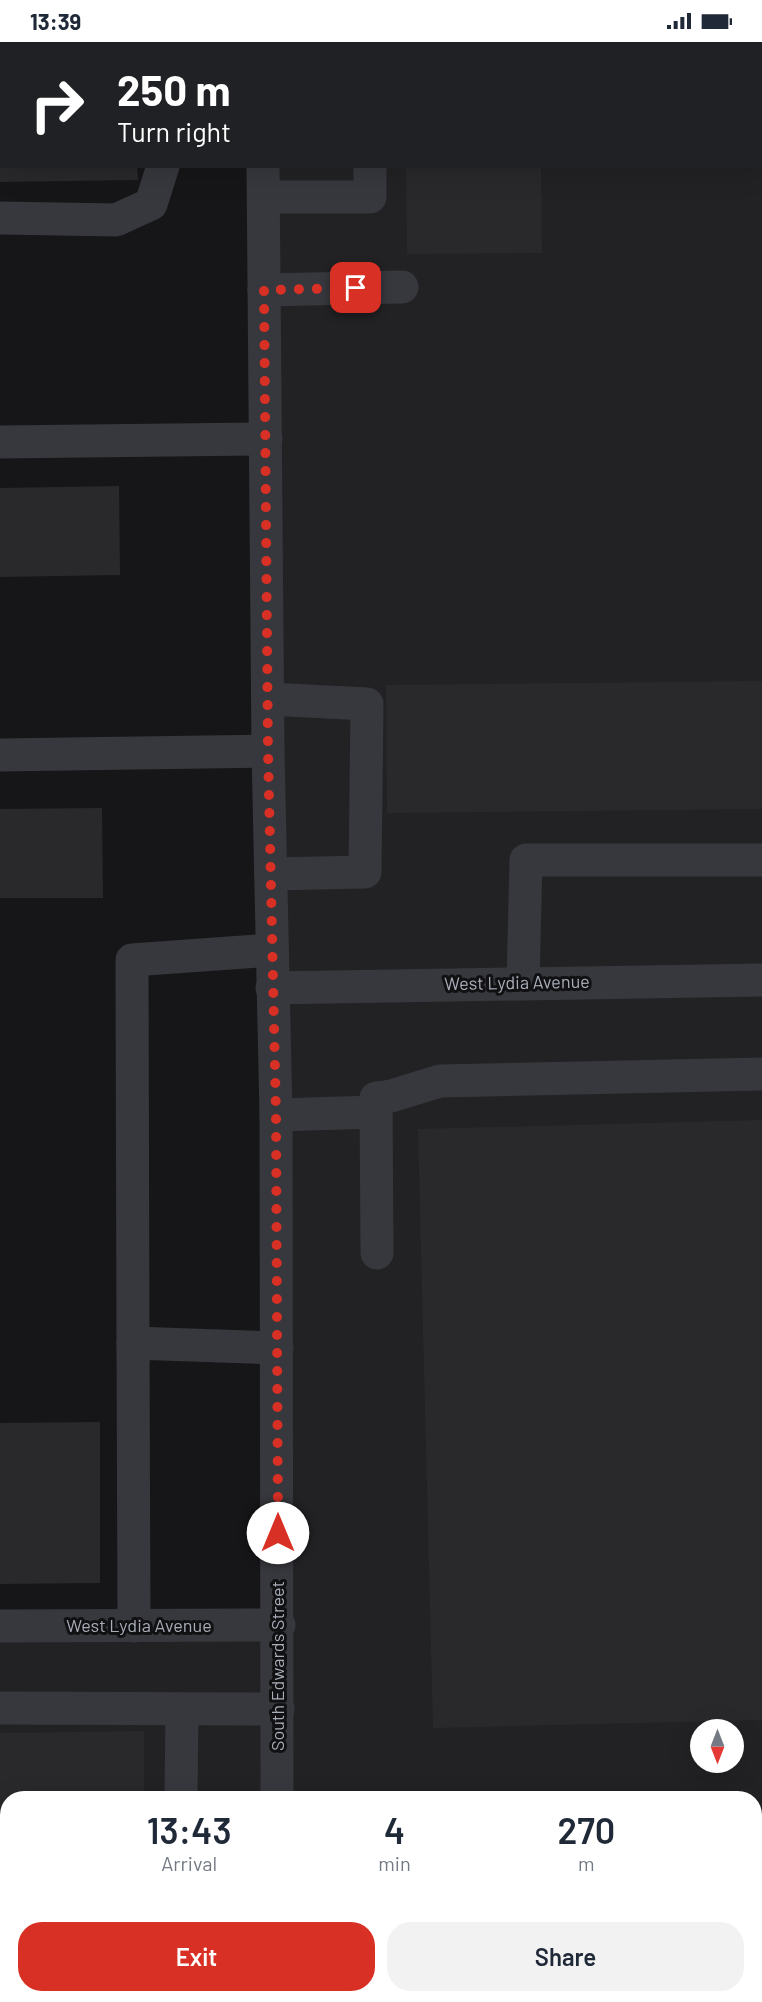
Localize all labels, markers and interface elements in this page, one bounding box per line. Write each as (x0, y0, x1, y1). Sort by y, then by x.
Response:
text: 13:39 (30, 8, 81, 34)
text: 250 m (117, 64, 231, 114)
icon: right (18, 66, 96, 144)
text: Turn right (117, 115, 231, 147)
pin (330, 262, 381, 313)
icon: arrive (339, 271, 372, 304)
street label: West Lydia Avenue (444, 970, 590, 994)
position arrow (246, 1501, 310, 1565)
street label: South Edwards Street (266, 1581, 288, 1751)
street label: West Lydia Avenue (66, 1614, 212, 1636)
north arrow (690, 1719, 744, 1773)
map controls (690, 1719, 744, 1773)
text: 13:43 (147, 1808, 232, 1851)
text: 4 (384, 1808, 405, 1851)
text: 270 (557, 1808, 615, 1851)
text: Arrival (161, 1851, 217, 1875)
text: min (378, 1851, 411, 1875)
text: m (578, 1851, 595, 1875)
button: Exit (18, 1922, 375, 1991)
button: Share (387, 1922, 744, 1991)

